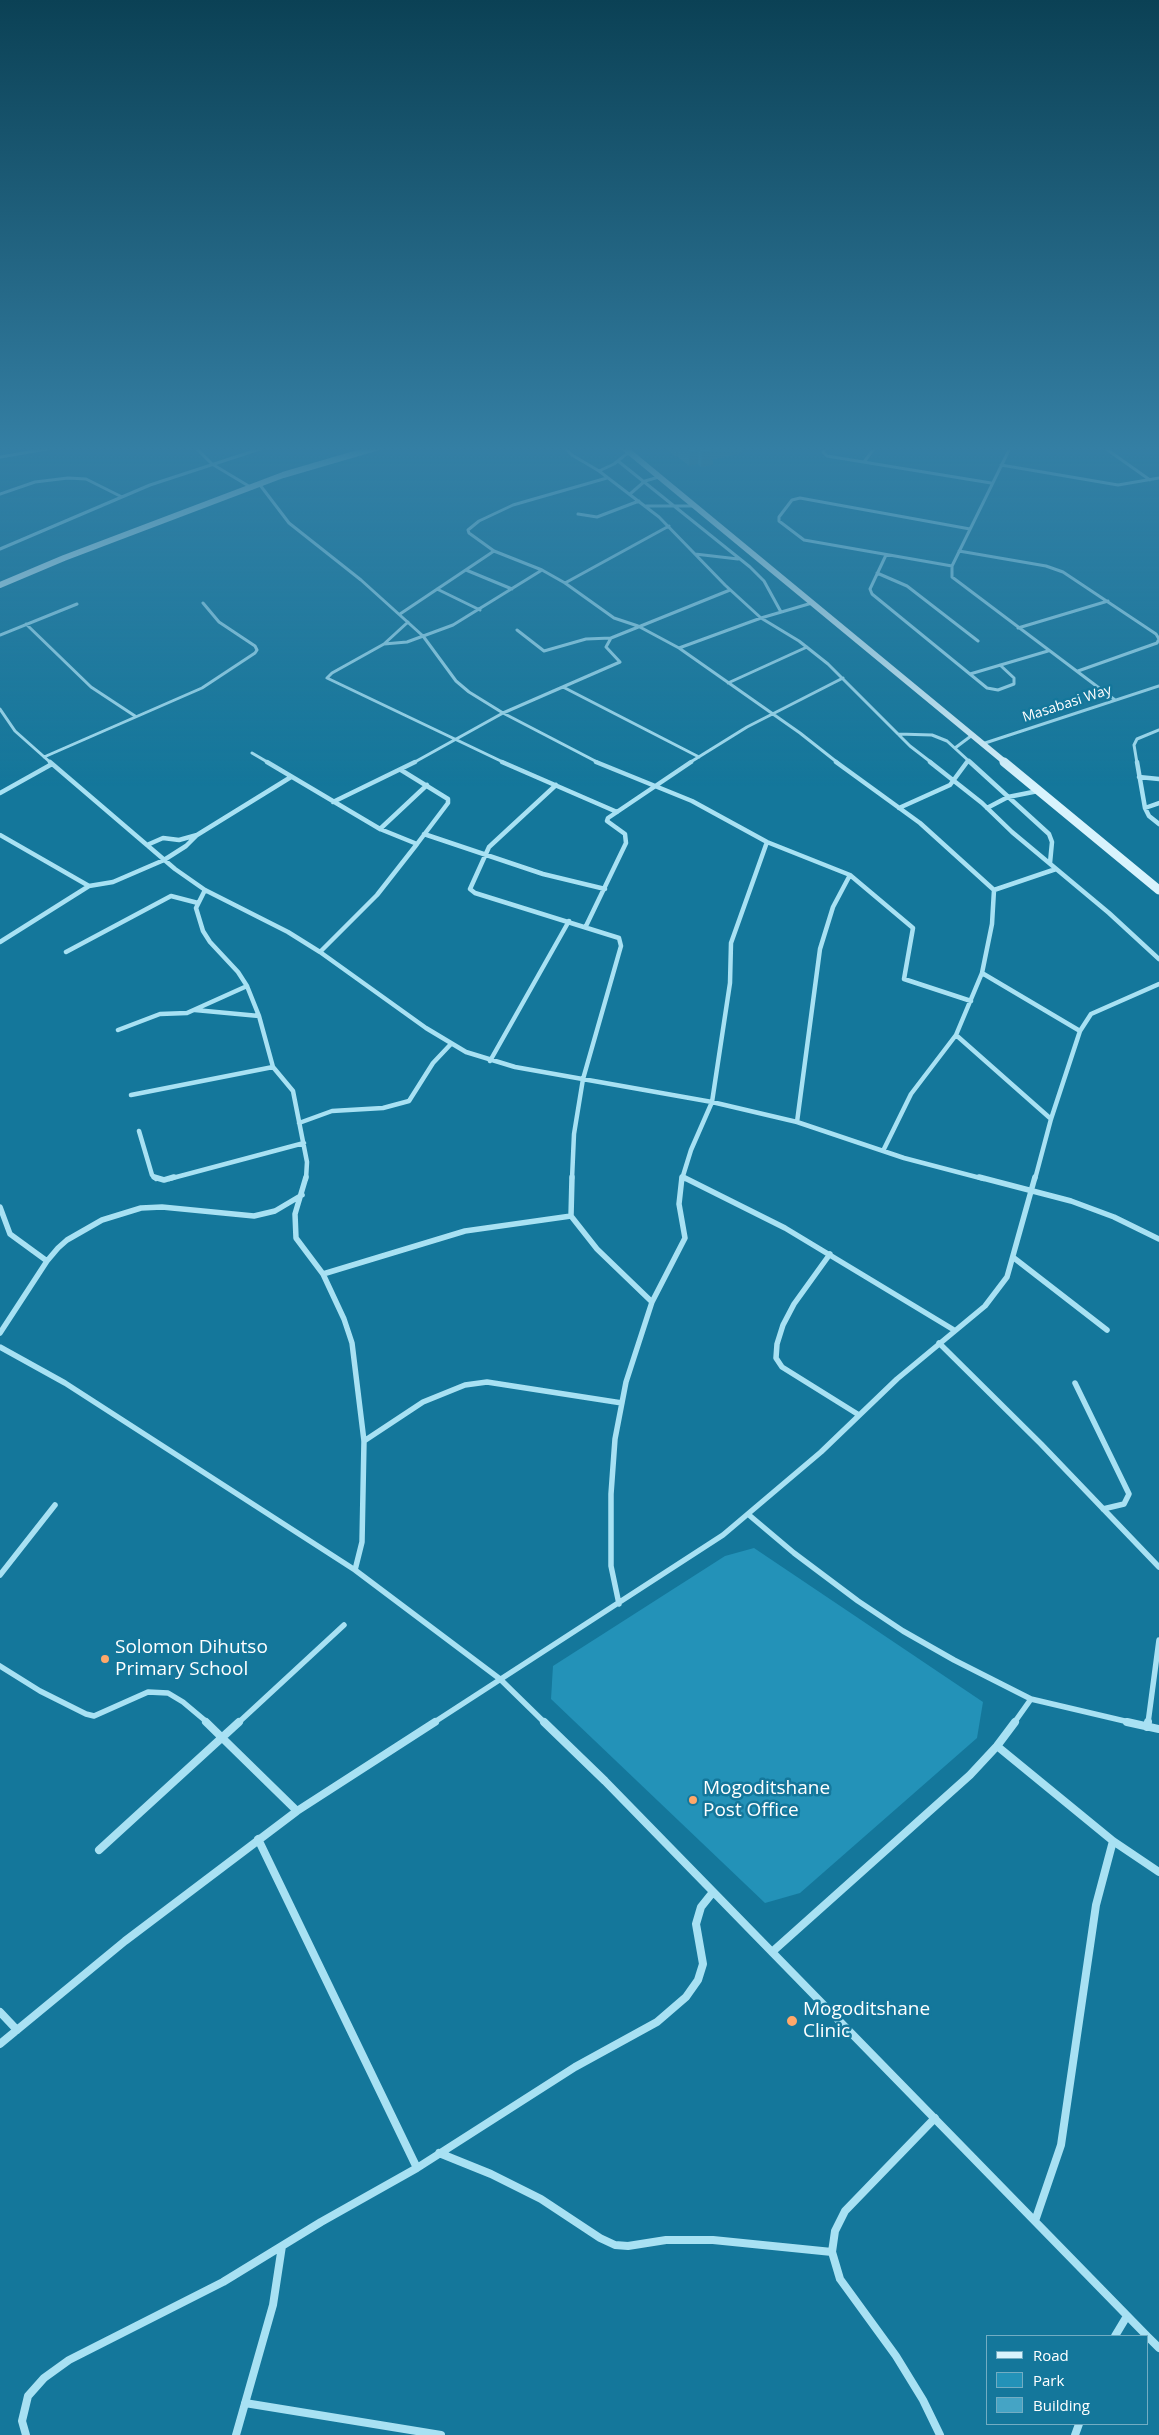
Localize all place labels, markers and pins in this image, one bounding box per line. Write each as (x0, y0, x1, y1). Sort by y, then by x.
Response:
place label: Solomon Dihutso Primary School (115, 1637, 268, 1681)
marker: Solomon Dihutso Primary School (99, 1653, 111, 1665)
place label: Mogoditshane Post Office (703, 1778, 830, 1822)
marker: Mogoditshane Post Office (687, 1794, 699, 1806)
place label: Mogoditshane Clinic (803, 1999, 930, 2043)
marker: Mogoditshane Clinic (785, 2014, 799, 2028)

